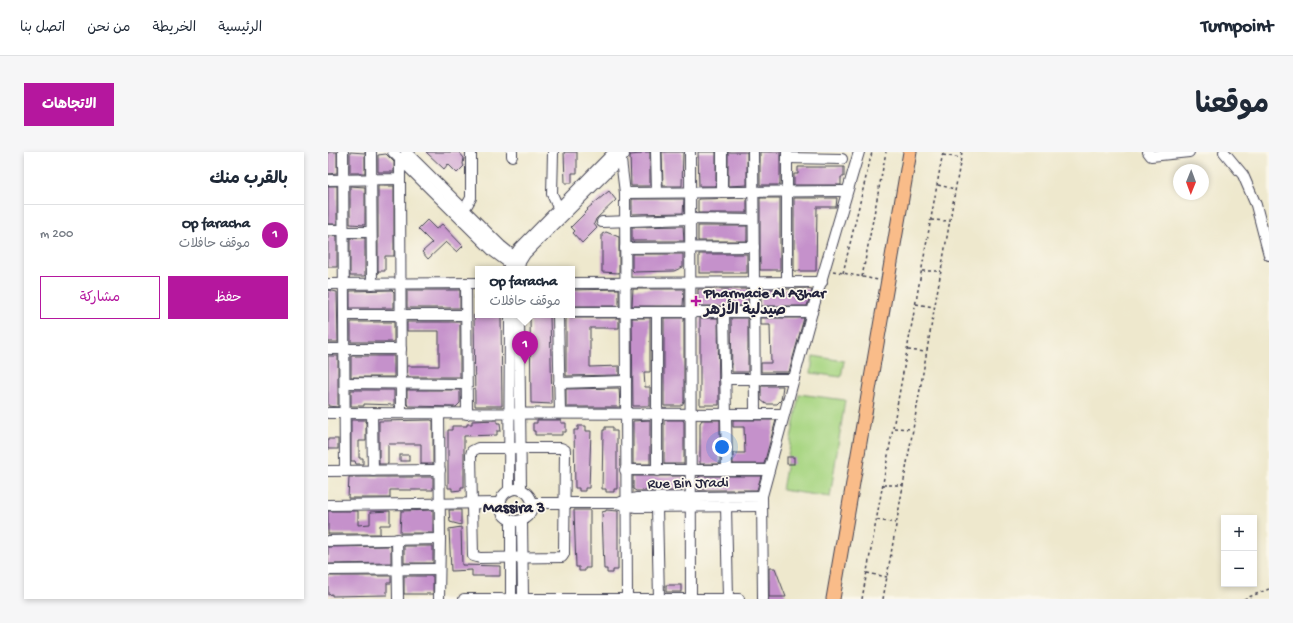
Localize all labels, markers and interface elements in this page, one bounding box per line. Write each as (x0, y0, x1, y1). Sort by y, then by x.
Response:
text: Turnpoint (1201, 16, 1273, 39)
text: اتصل بنا (20, 20, 65, 37)
text: من نحن (87, 20, 131, 37)
text: الخريطة (153, 20, 196, 37)
text: الرئيسية (218, 20, 262, 37)
button: الاتجاهات (24, 83, 114, 126)
text: موقعنا (1195, 90, 1269, 123)
north arrow (1173, 164, 1209, 200)
text: بالقرب منك (209, 170, 288, 190)
text: Op faracha (182, 215, 250, 233)
text: 200 m (40, 227, 73, 242)
text: 1 (272, 227, 278, 242)
text: موقف حافلات (179, 237, 250, 252)
popup (475, 266, 575, 318)
text: Op faracha (489, 273, 557, 291)
button: مشاركة (40, 276, 160, 319)
button: حفظ (168, 276, 288, 319)
place label: Pharmacie Al Azhar صيدلية الأزهر (702, 285, 827, 320)
text: موقف حافلات (489, 295, 561, 310)
marker: Pharmacie Al Azhar صيدلية الأزهر (691, 296, 701, 306)
pin: 1 (512, 331, 538, 364)
your location (712, 437, 732, 457)
street label: Rue Bin Jradi (647, 474, 729, 494)
district label: Massira 3 (483, 500, 545, 519)
map controls (1221, 515, 1257, 587)
button: + (1221, 515, 1257, 551)
button: − (1221, 551, 1257, 587)

